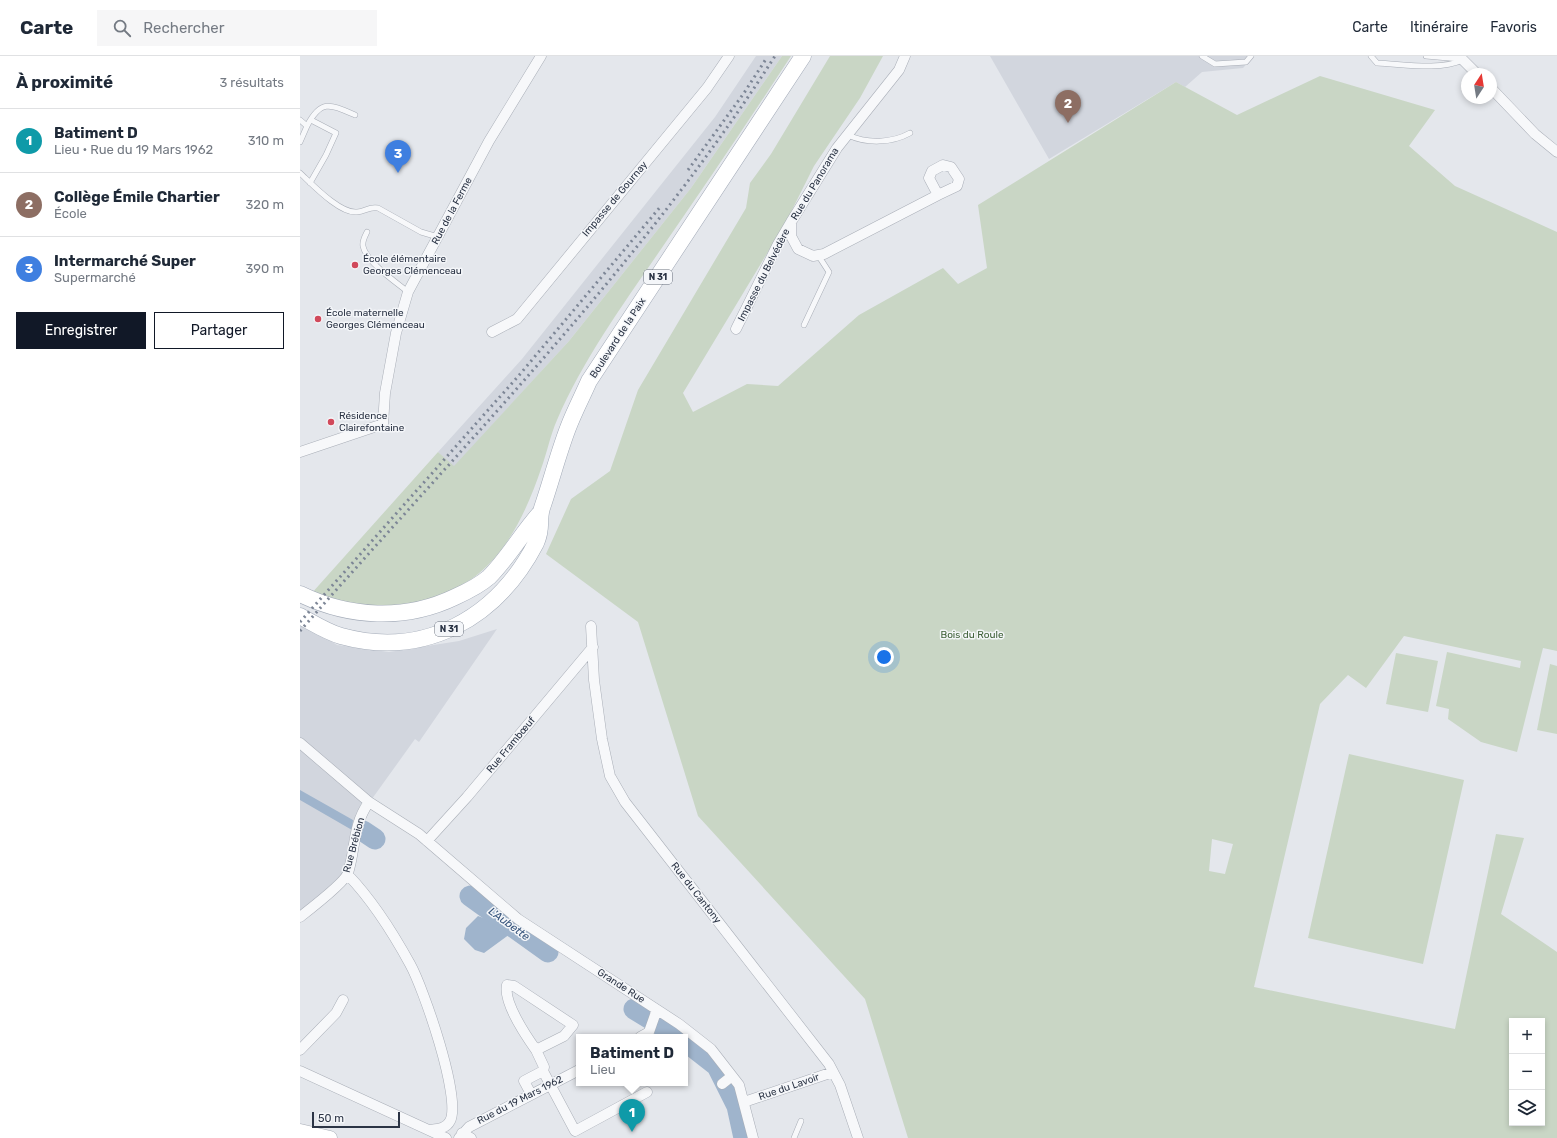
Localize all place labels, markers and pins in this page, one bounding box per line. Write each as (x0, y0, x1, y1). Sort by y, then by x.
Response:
pin: 2 (1055, 90, 1081, 123)
pin: 3 (385, 140, 411, 173)
place label: École élémentaire Georges Clémenceau (363, 253, 462, 277)
marker: École élémentaire Georges Clémenceau (350, 260, 360, 270)
place label: École maternelle Georges Clémenceau (326, 307, 425, 331)
marker: École maternelle Georges Clémenceau (313, 314, 323, 324)
place label: Résidence Clairefontaine (339, 410, 405, 434)
marker: Résidence Clairefontaine (326, 417, 336, 427)
pin: 1 (619, 1099, 645, 1132)

